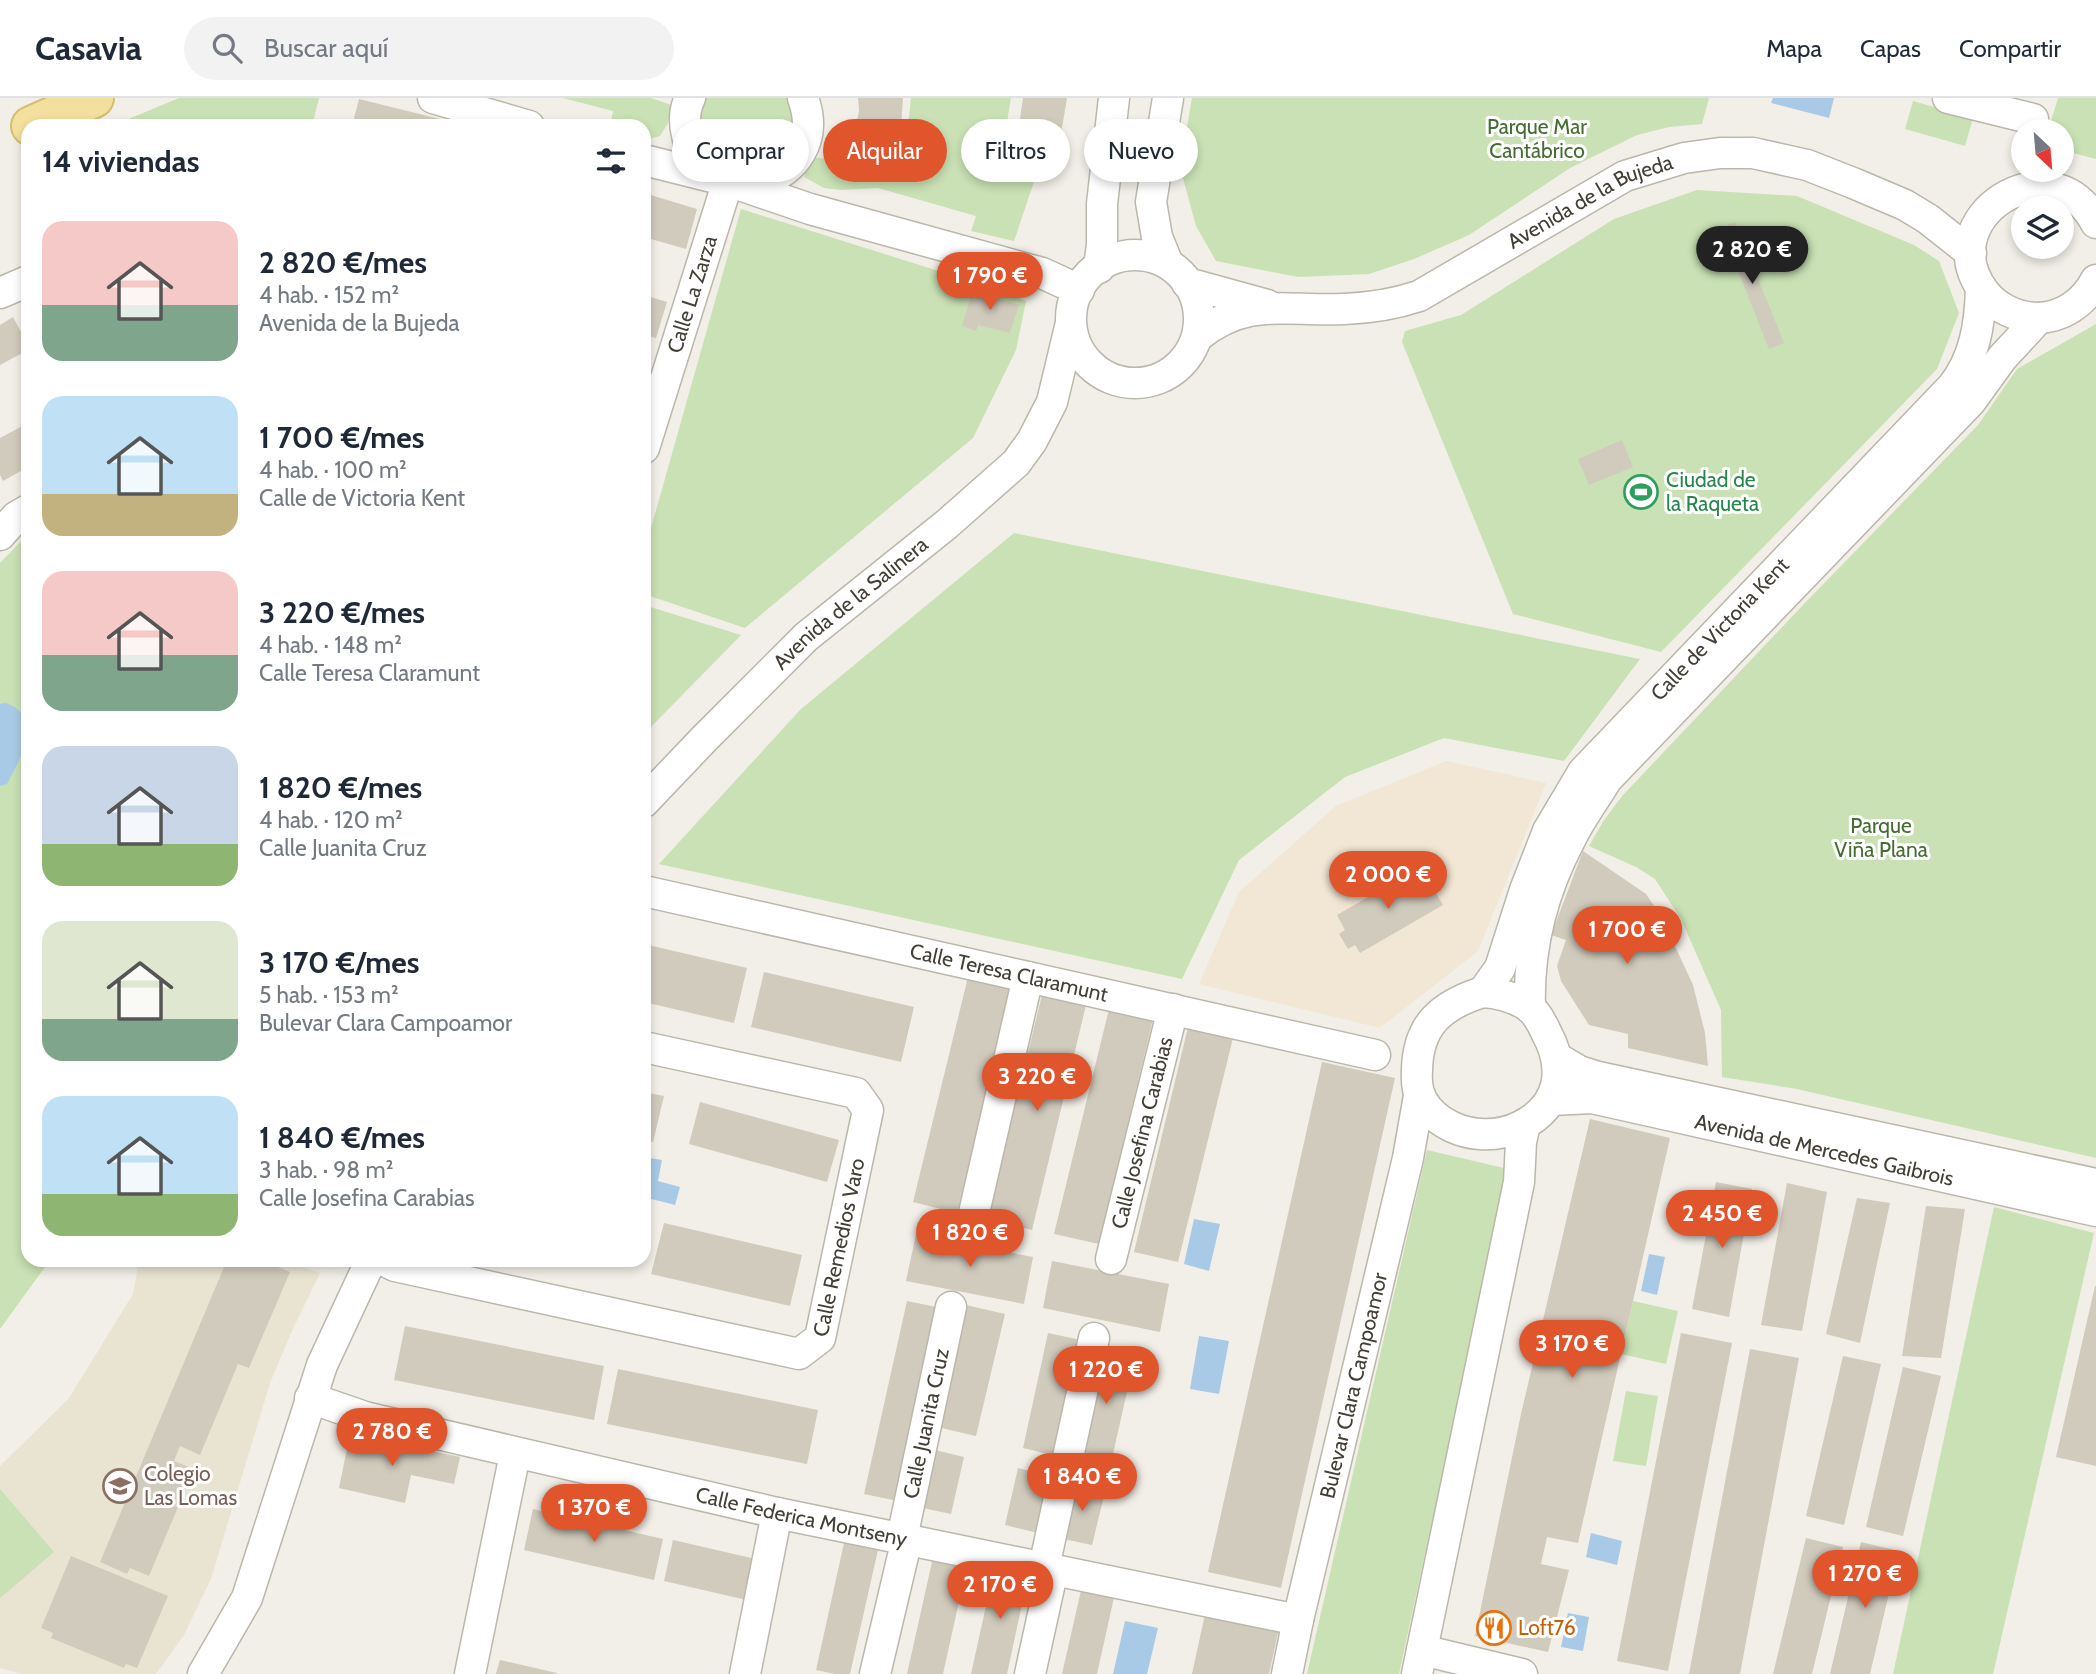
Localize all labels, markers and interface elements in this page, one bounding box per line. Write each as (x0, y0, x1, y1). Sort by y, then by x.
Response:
search box (184, 17, 674, 80)
text: Casavia (35, 28, 142, 68)
icon: search (208, 29, 246, 67)
text: Buscar aquí (264, 32, 388, 64)
text: Mapa (1766, 34, 1822, 63)
text: Capas (1860, 34, 1921, 63)
text: Compartir (1959, 34, 2061, 63)
park label: Parque Mar Cantábrico (1487, 114, 1587, 163)
chip: Comprar (672, 119, 809, 182)
chip: Alquilar (823, 119, 947, 182)
chip: Filtros (961, 119, 1070, 182)
chip: Nuevo (1084, 119, 1198, 182)
north arrow (2011, 119, 2074, 182)
map controls (2011, 119, 2074, 259)
icon: filters (592, 142, 630, 180)
text: 14 viviendas (42, 143, 199, 180)
street label: Avenida de la Bujeda (1503, 149, 1676, 254)
button: layers (2011, 196, 2074, 259)
pin: 2 820 € (1687, 226, 1817, 286)
street label: Calle La Zarza (662, 232, 722, 356)
text: 2 820 € (1712, 235, 1792, 263)
text: 2 820 €/mes (259, 244, 427, 281)
icon: home (98, 249, 182, 333)
pin: 1 790 € (925, 252, 1055, 312)
text: 1 790 € (953, 261, 1027, 289)
text: 4 hab. · 152 m² (259, 281, 399, 309)
text: Avenida de la Bujeda (259, 309, 459, 337)
text: 1 700 €/mes (259, 419, 424, 456)
icon: home (98, 424, 182, 508)
text: 4 hab. · 100 m² (259, 456, 407, 484)
place label: Ciudad de la Raqueta (1666, 467, 1759, 516)
sports icon: Ciudad de la Raqueta (1622, 473, 1660, 511)
text: Calle de Victoria Kent (259, 484, 465, 512)
street label: Avenida de la Salinera (768, 531, 933, 675)
street label: Calle de Victoria Kent (1645, 552, 1794, 706)
text: 3 220 €/mes (259, 594, 425, 631)
icon: home (98, 599, 182, 683)
text: 4 hab. · 148 m² (259, 631, 402, 659)
text: Calle Teresa Claramunt (259, 659, 480, 687)
text: 1 820 €/mes (259, 769, 422, 806)
icon: home (98, 774, 182, 858)
text: 4 hab. · 120 m² (259, 806, 403, 834)
park label: Parque Viña Plana (1834, 813, 1928, 862)
text: Calle Juanita Cruz (259, 834, 426, 862)
pin: 2 000 € (1323, 852, 1453, 911)
text: 2 000 € (1345, 860, 1431, 888)
pin: 1 700 € (1562, 906, 1692, 966)
text: 1 700 € (1588, 915, 1666, 943)
street label: Calle Teresa Claramunt (908, 938, 1110, 1007)
text: 3 170 €/mes (259, 944, 419, 981)
icon: home (98, 949, 182, 1033)
text: 5 hab. · 153 m² (259, 981, 399, 1009)
text: Bulevar Clara Campoamor (259, 1009, 512, 1037)
street label: Calle Josefina Carabias (1106, 1034, 1178, 1231)
pin: 3 220 € (972, 1054, 1102, 1113)
text: 3 220 € (998, 1062, 1076, 1090)
street label: Avenida de Mercedes Gaibrois (1693, 1108, 1956, 1191)
text: 1 840 €/mes (259, 1119, 425, 1156)
icon: home (98, 1124, 182, 1208)
text: 3 hab. · 98 m² (259, 1156, 393, 1184)
street label: Calle Remedios Varo (808, 1156, 870, 1339)
text: Calle Josefina Carabias (259, 1184, 475, 1212)
pin: 2 450 € (1657, 1190, 1787, 1250)
text: 2 450 € (1682, 1199, 1762, 1227)
pin: 1 820 € (905, 1210, 1035, 1269)
text: 1 820 € (932, 1218, 1008, 1246)
street label: Bulevar Clara Campoamor (1314, 1270, 1392, 1501)
pin: 3 170 € (1507, 1320, 1637, 1380)
text: 3 170 € (1535, 1329, 1609, 1357)
street label: Calle Juanita Cruz (898, 1346, 954, 1501)
pin: 1 220 € (1041, 1346, 1171, 1406)
text: 1 220 € (1069, 1355, 1143, 1383)
pin: 2 780 € (327, 1408, 457, 1468)
text: 2 780 € (352, 1417, 432, 1445)
pin: 1 840 € (1017, 1454, 1147, 1513)
place label: Colegio Las Lomas (144, 1461, 237, 1510)
text: 1 840 € (1043, 1462, 1121, 1490)
school or university icon: Colegio Las Lomas (101, 1467, 139, 1505)
street label: Calle Federica Montseny (693, 1481, 910, 1552)
pin: 1 370 € (529, 1484, 659, 1544)
text: 1 370 € (557, 1493, 631, 1521)
pin: 1 270 € (1800, 1550, 1930, 1610)
text: 1 270 € (1828, 1559, 1902, 1587)
pin: 2 170 € (935, 1562, 1065, 1621)
text: 2 170 € (963, 1570, 1037, 1598)
restaurant icon: Loft76 (1475, 1609, 1513, 1647)
place label: Loft76 (1518, 1615, 1576, 1640)

